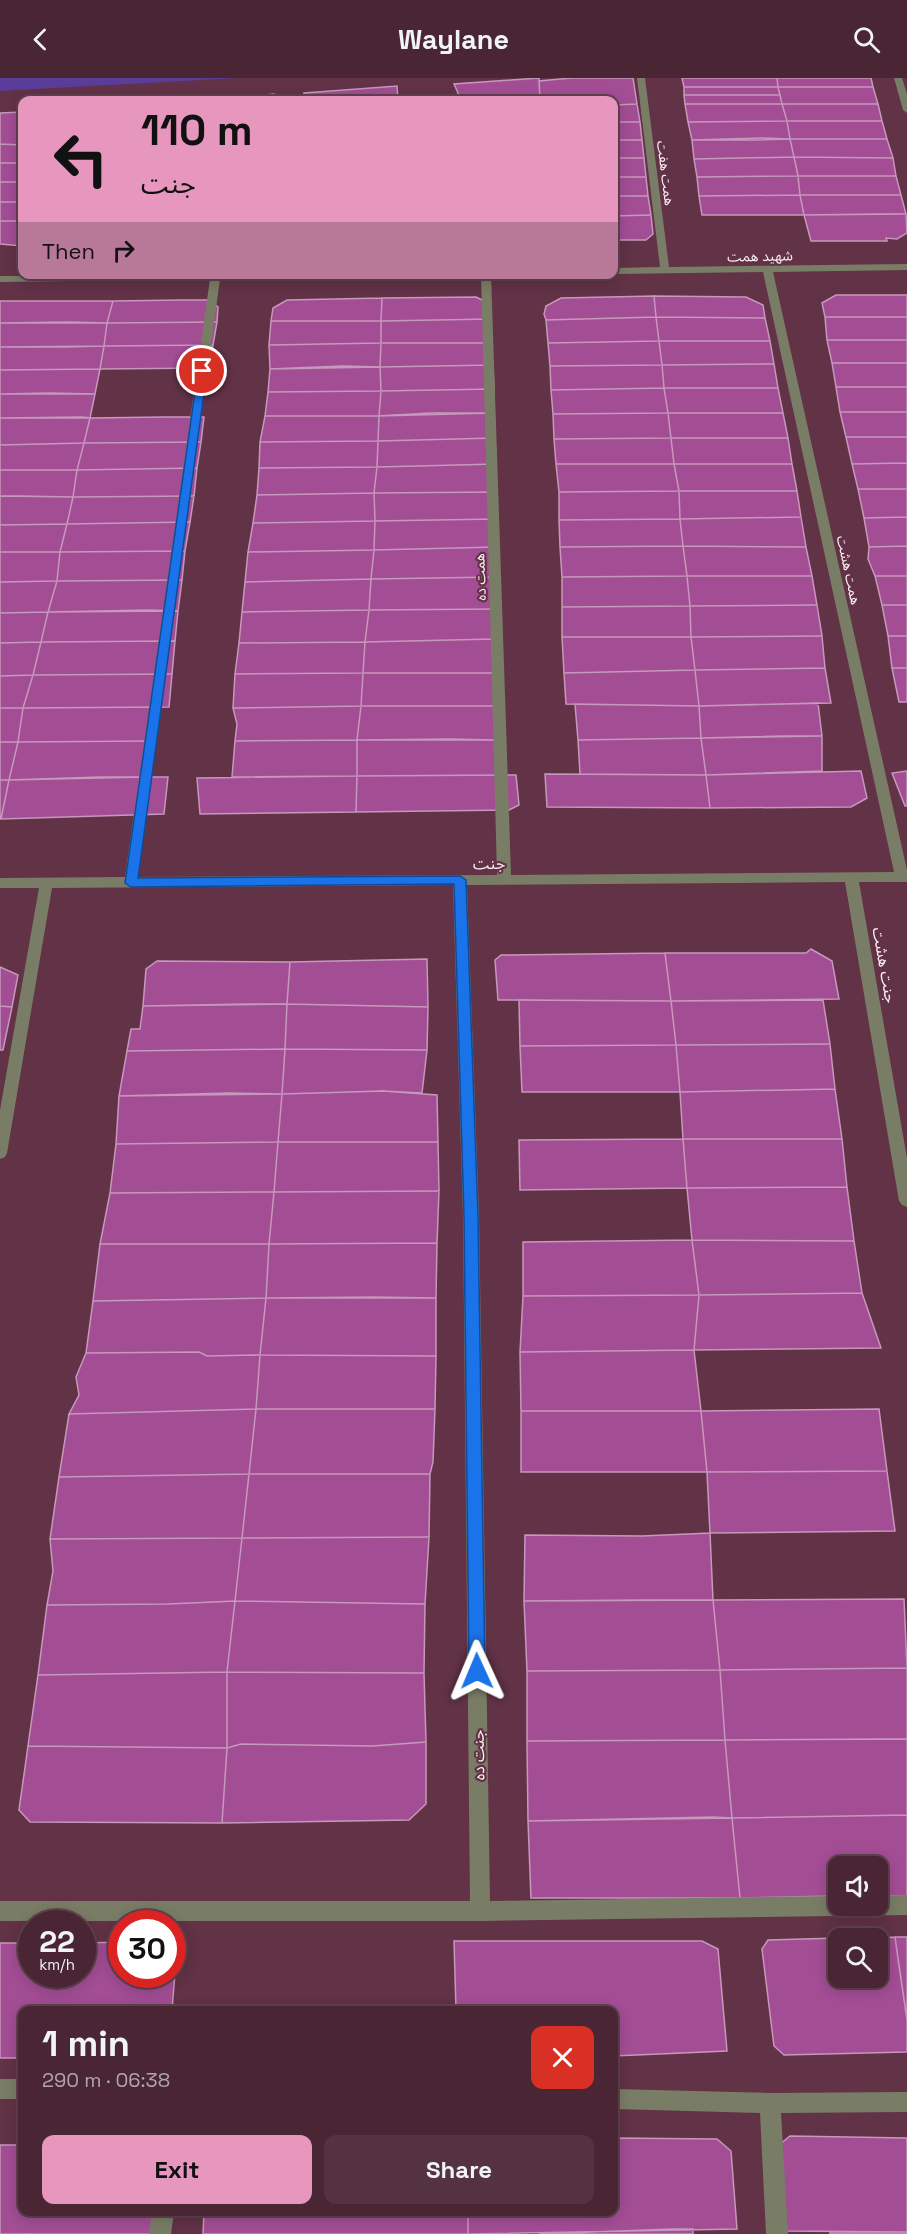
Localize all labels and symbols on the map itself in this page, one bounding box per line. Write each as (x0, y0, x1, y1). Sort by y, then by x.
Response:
street label: همت هفت (653, 139, 679, 207)
street label: شهید همت (727, 246, 793, 266)
pin (176, 345, 227, 396)
street label: همت هشت (833, 534, 865, 606)
street label: همت ده (470, 553, 490, 601)
street label: جنت (473, 853, 505, 874)
street label: جنت هشت (867, 925, 902, 1005)
position arrow (445, 1639, 509, 1703)
street label: جنت ده (468, 1729, 489, 1780)
speed limit sign: 30 (108, 1910, 186, 1988)

